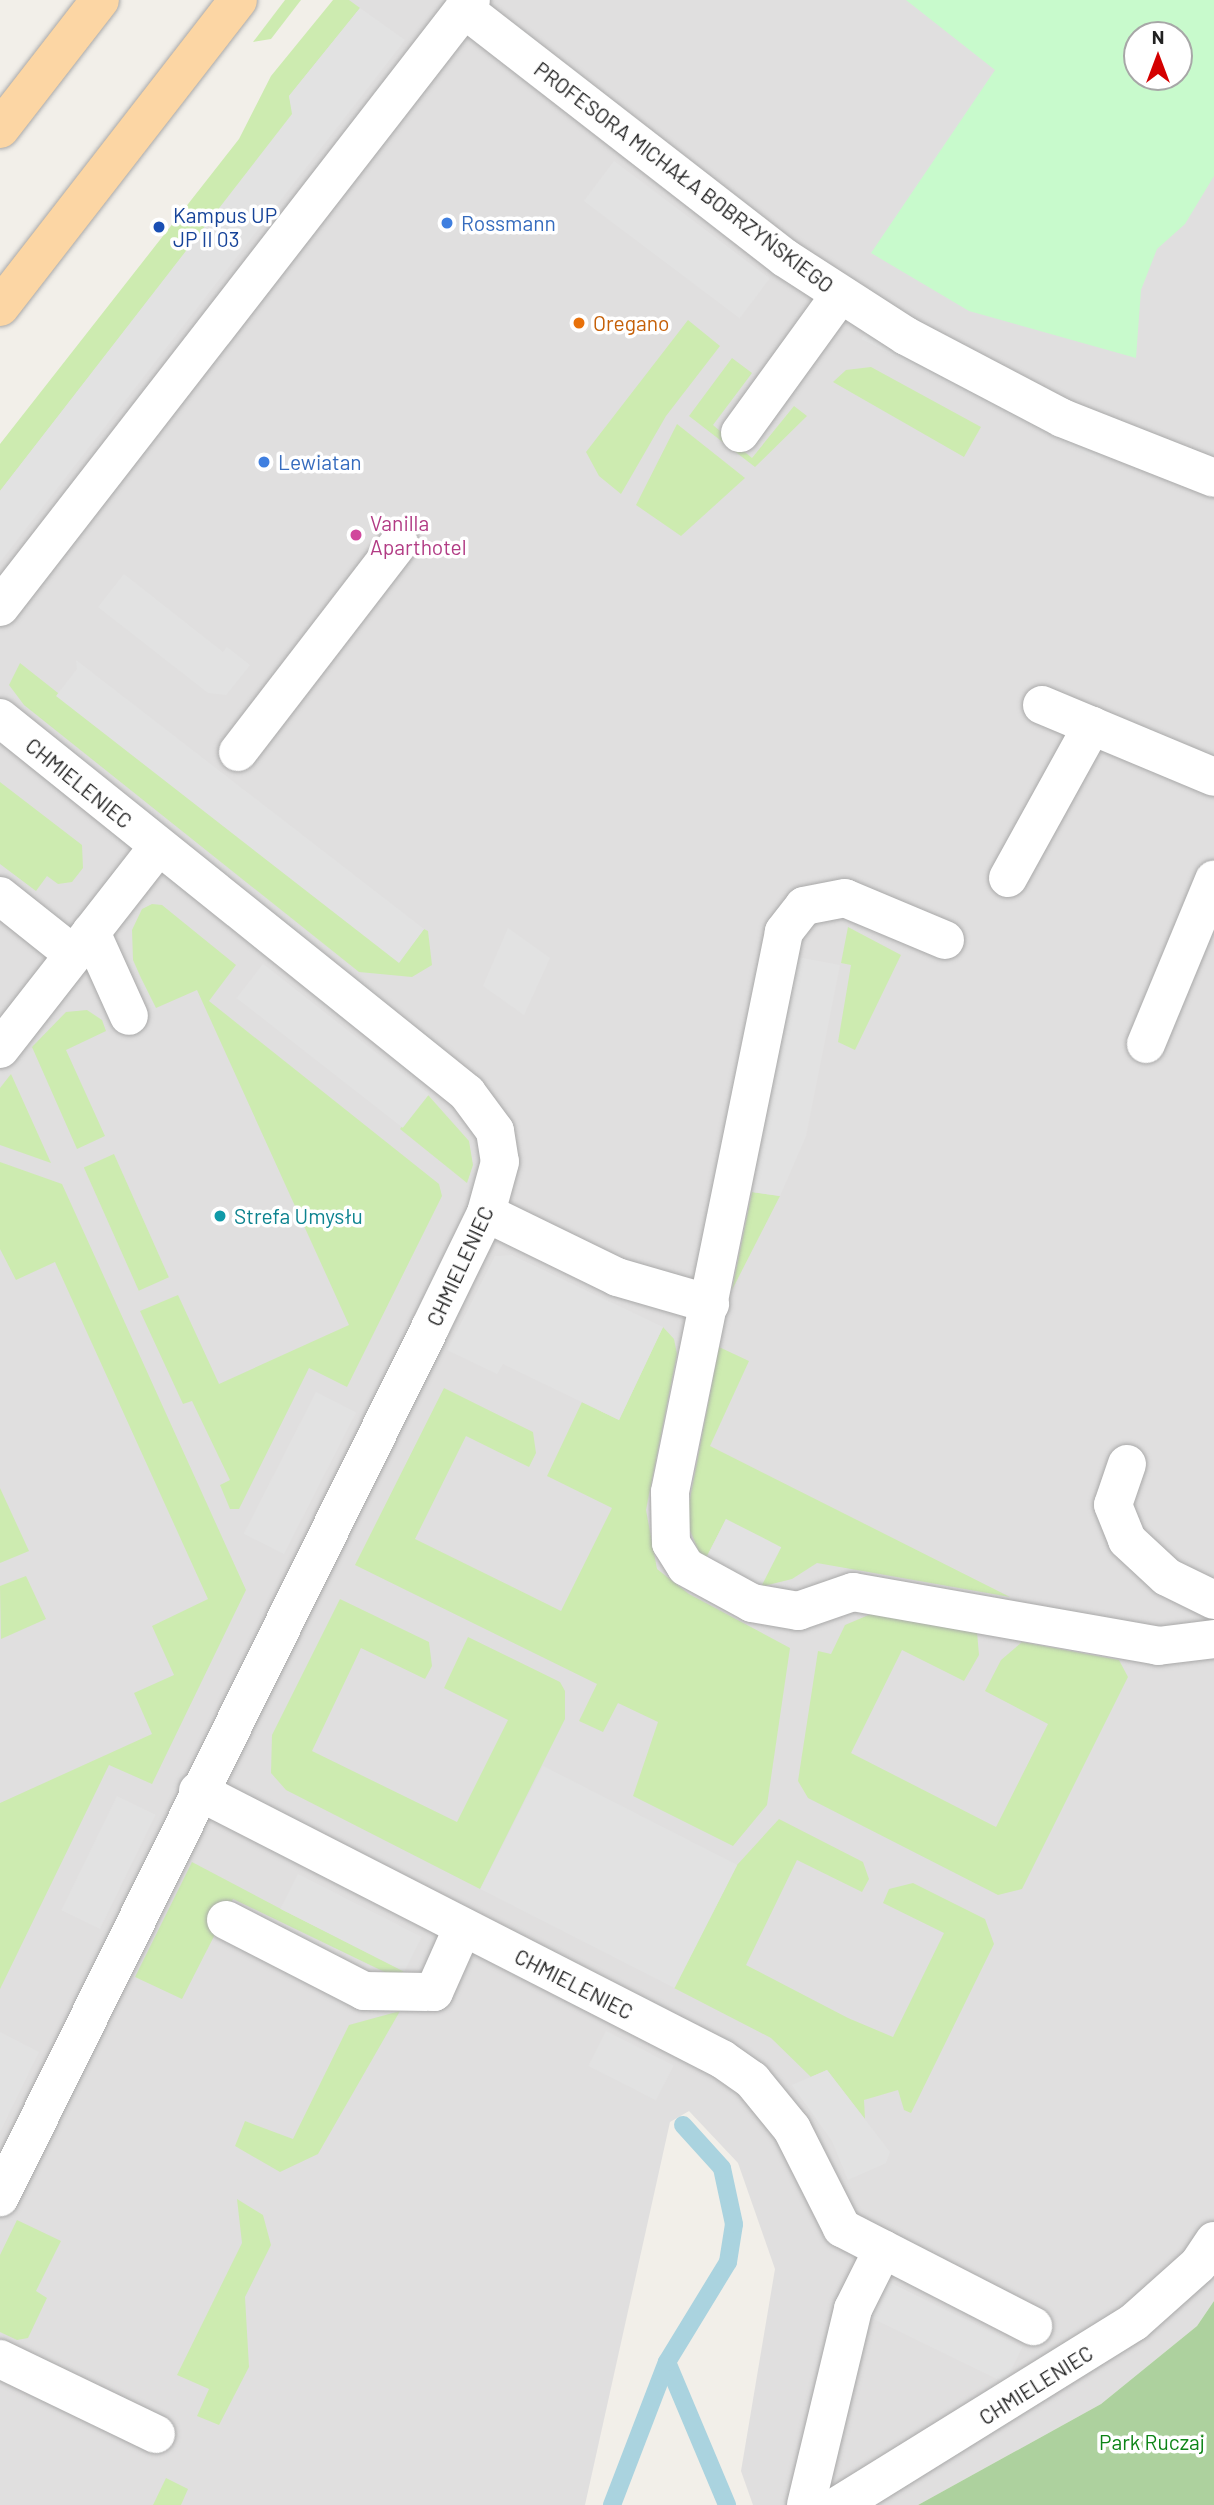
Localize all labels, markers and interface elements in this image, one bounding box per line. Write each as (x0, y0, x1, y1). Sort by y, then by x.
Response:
north arrow (1123, 21, 1193, 91)
text: N (1152, 25, 1164, 48)
street label: PROFESORA MICHAŁA BOBRZYŃSKIEGO (529, 56, 839, 298)
place label: Kampus UP JP II 03 (173, 202, 277, 252)
place label: Rossmann (461, 210, 556, 236)
marker: Rossmann (439, 215, 455, 231)
marker: Kampus UP JP II 03 (151, 219, 167, 235)
place label: Oregano (593, 310, 669, 336)
marker: Oregano (571, 315, 587, 331)
place label: Lewiatan (278, 449, 362, 475)
marker: Lewiatan (256, 454, 272, 470)
place label: Vanilla Aparthotel (370, 510, 466, 560)
marker: Vanilla Aparthotel (348, 527, 364, 543)
street label: CHMIELENIEC (21, 733, 137, 833)
street label: CHMIELENIEC (421, 1202, 499, 1330)
place label: Strefa Umysłu (234, 1203, 363, 1229)
marker: Strefa Umysłu (212, 1208, 228, 1224)
street label: CHMIELENIEC (511, 1943, 637, 2025)
street label: CHMIELENIEC (974, 2340, 1098, 2430)
park label: Park Ruczaj (1099, 2429, 1205, 2455)

